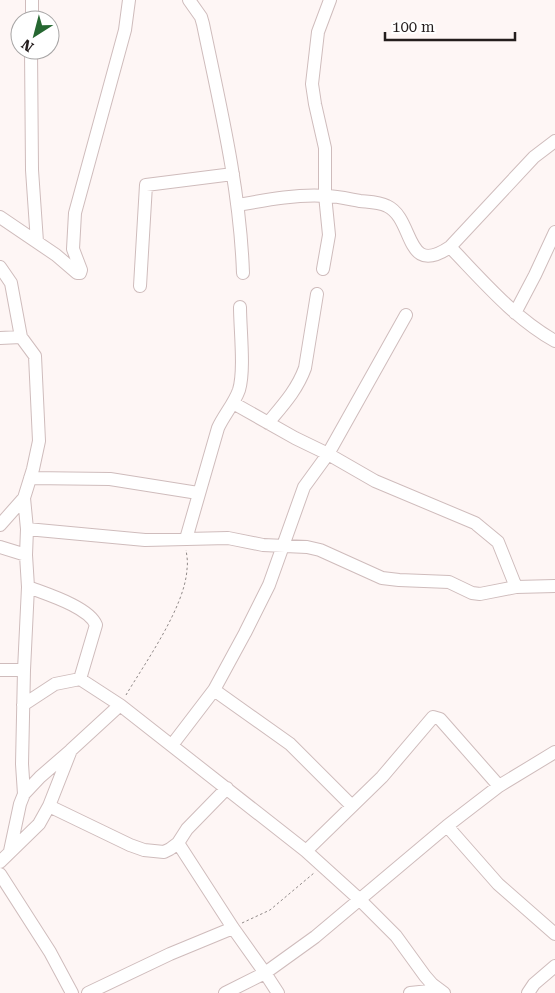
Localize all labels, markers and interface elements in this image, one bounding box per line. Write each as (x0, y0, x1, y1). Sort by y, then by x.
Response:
north arrow (10, 10, 60, 60)
scale bar (385, 10, 515, 42)
text: 100 m (392, 18, 435, 36)
text: N (18, 36, 36, 55)

